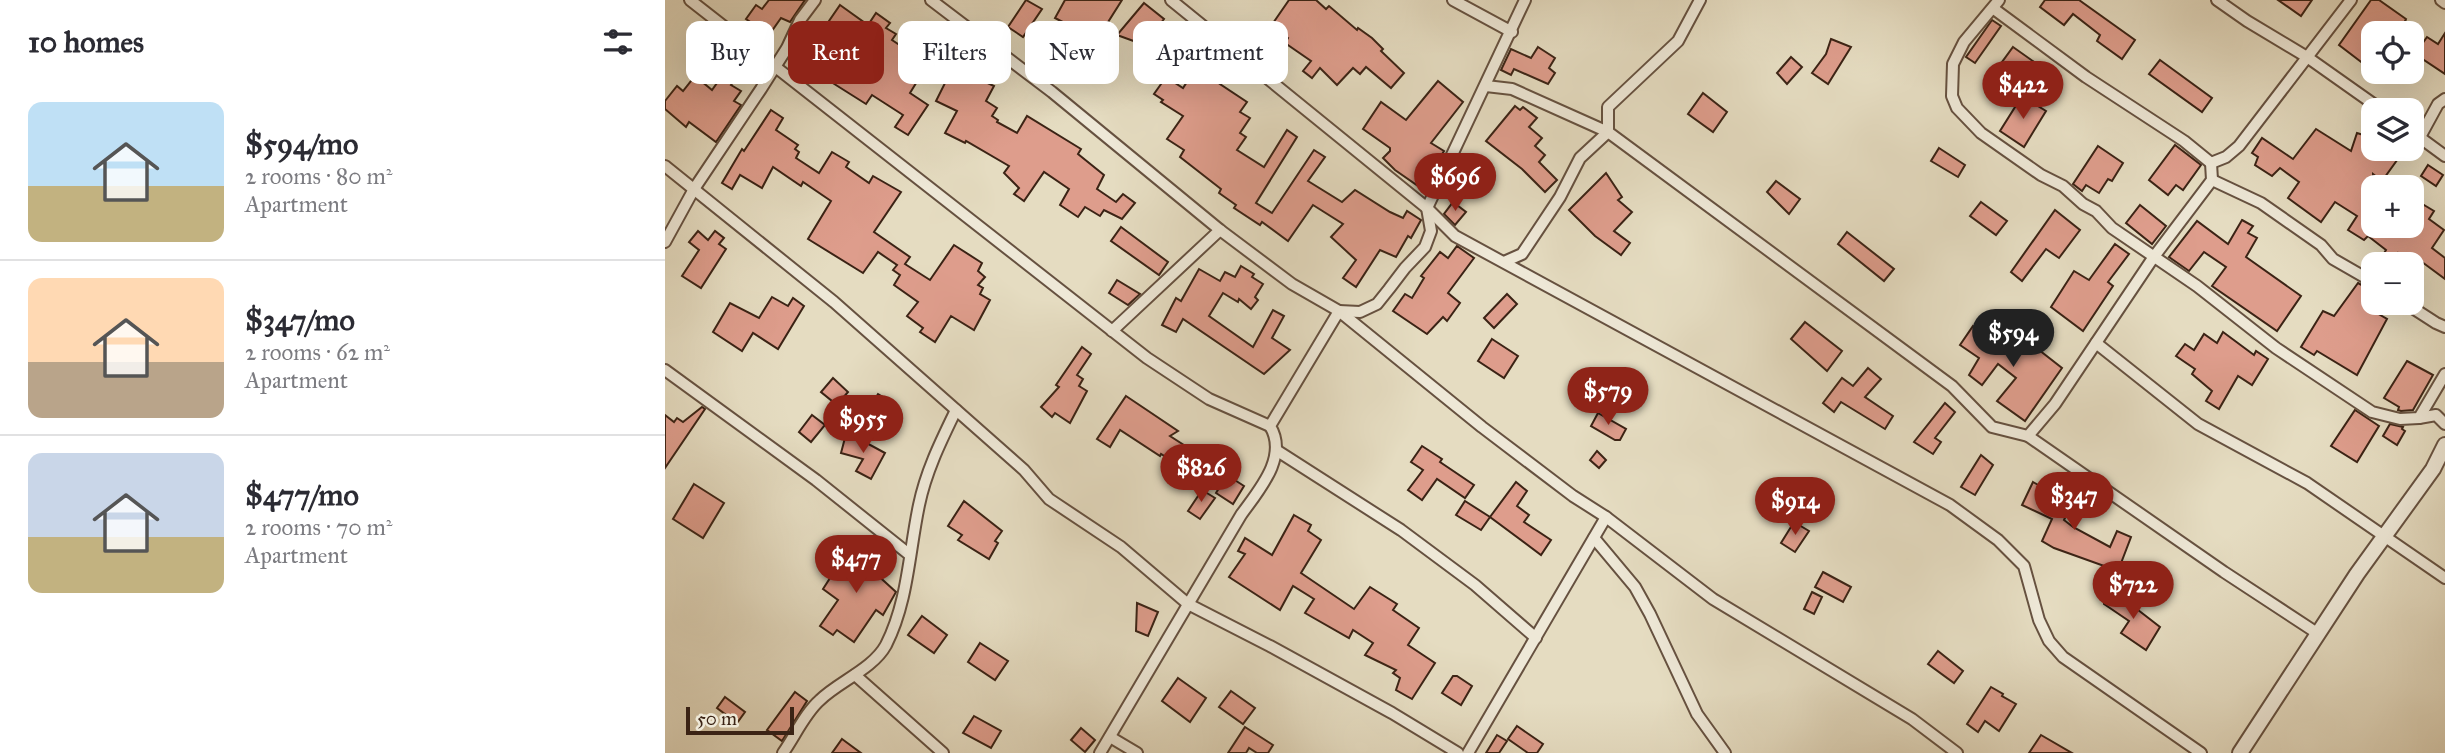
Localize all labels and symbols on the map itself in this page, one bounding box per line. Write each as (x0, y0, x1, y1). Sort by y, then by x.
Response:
pin: $422 (1982, 61, 2064, 121)
pin: $696 (1414, 154, 1496, 213)
pin: $594 (1972, 310, 2054, 369)
pin: $579 (1567, 368, 1649, 427)
pin: $955 (822, 396, 904, 455)
pin: $826 (1160, 444, 1242, 504)
pin: $347 (2033, 472, 2115, 532)
pin: $914 (1754, 477, 1836, 537)
pin: $477 (815, 536, 897, 595)
pin: $722 (2092, 562, 2174, 621)
scale bar (686, 704, 795, 736)

